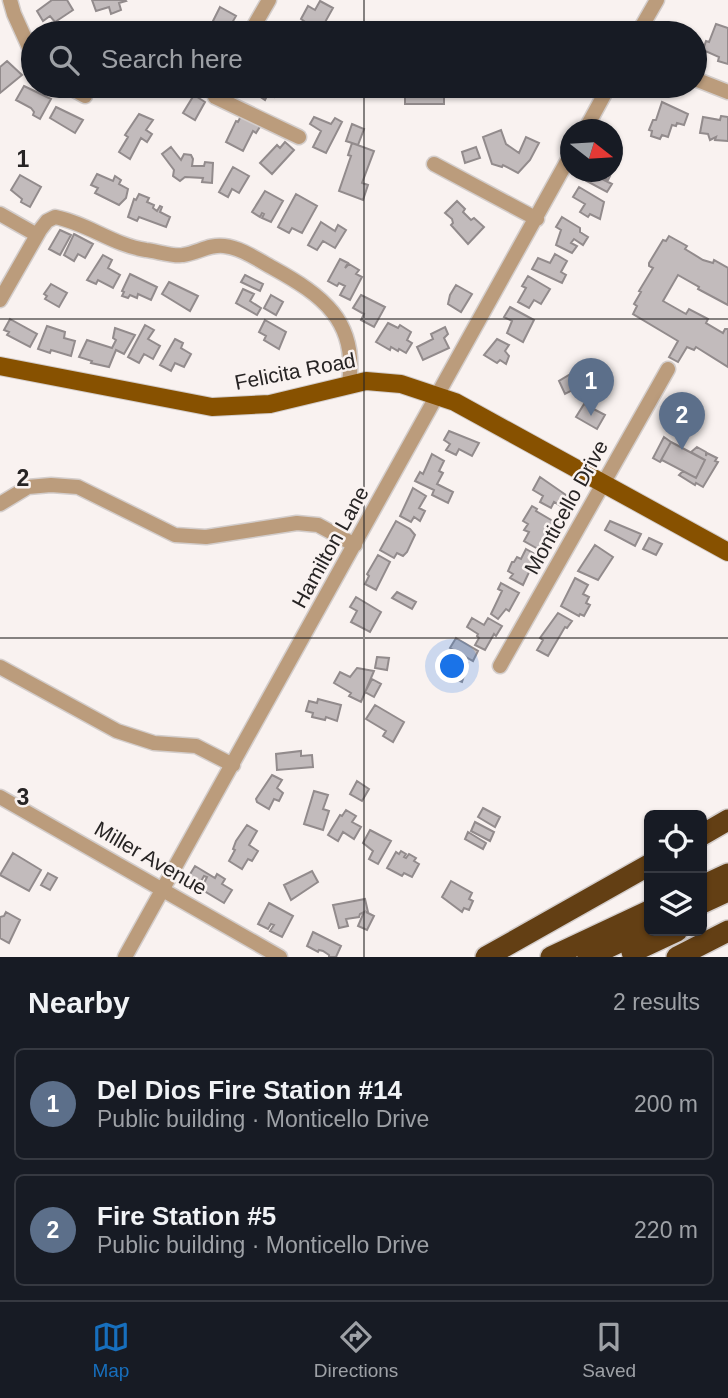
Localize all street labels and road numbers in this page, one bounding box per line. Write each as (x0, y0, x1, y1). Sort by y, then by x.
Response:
street label: Felicita Road (233, 348, 357, 394)
street label: Monticello Drive (520, 436, 612, 578)
street label: Hamilton Lane (287, 482, 373, 612)
street label: Miller Avenue (91, 817, 211, 899)

